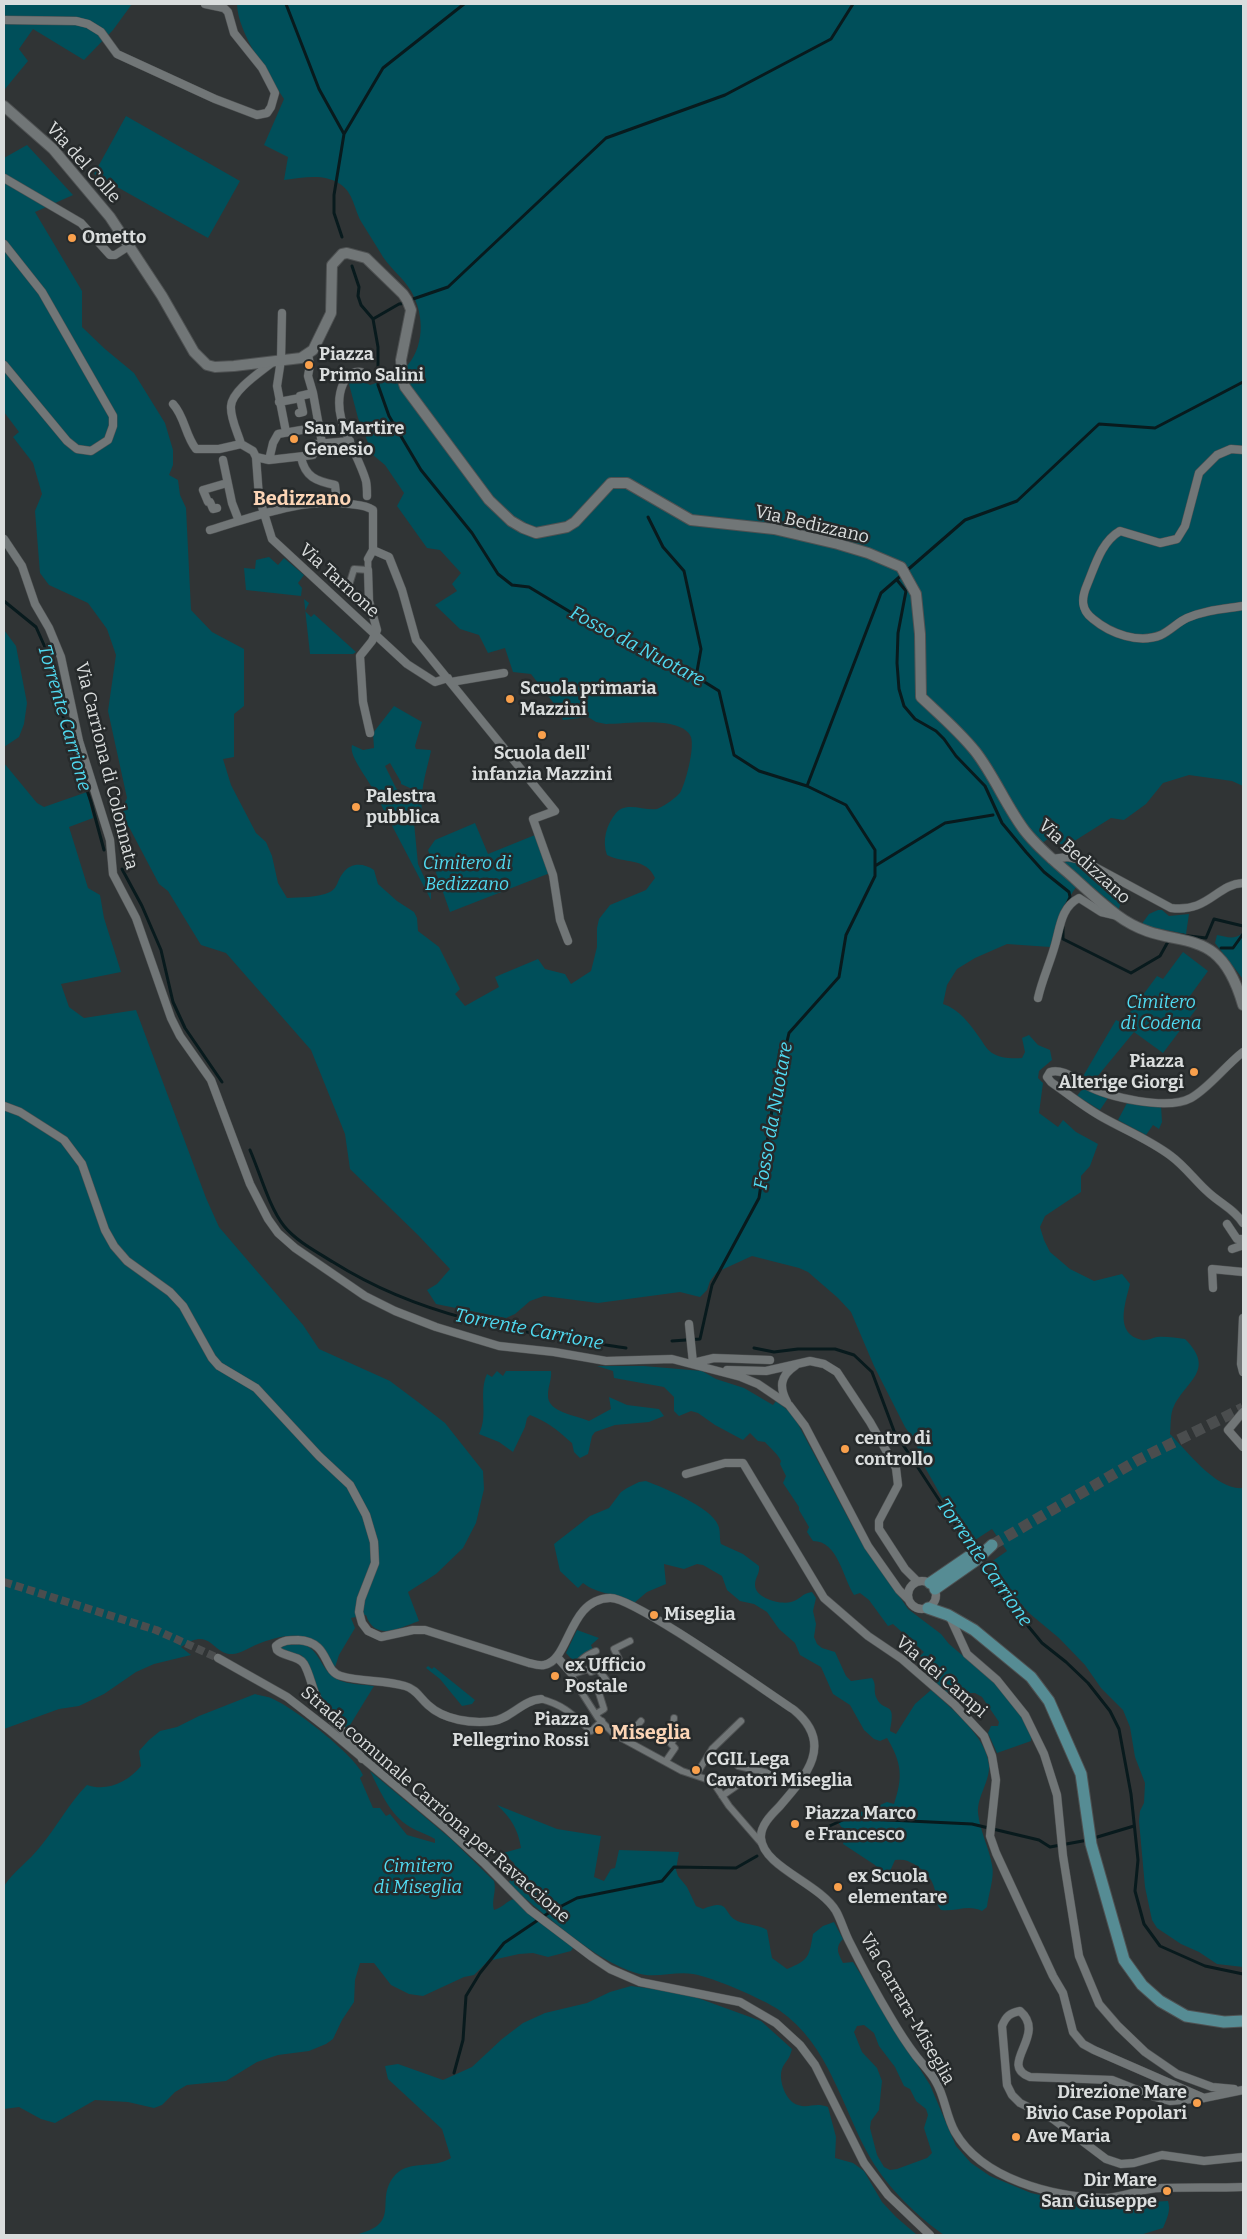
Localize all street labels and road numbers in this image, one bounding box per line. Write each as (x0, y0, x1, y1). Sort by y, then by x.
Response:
street label: Via del Colle (41, 118, 125, 208)
street label: Via Bedizzano (753, 501, 871, 549)
street label: Via Tarnone (295, 539, 383, 623)
street label: Via Carriona di Colonnata (70, 660, 142, 872)
street label: Via Bedizzano (1034, 815, 1134, 909)
street label: Via dei Campi (891, 1631, 991, 1723)
street label: Strada comunale Carriona per Ravaccione (296, 1682, 574, 1928)
street label: Via Carrara-Miseglia (855, 1929, 959, 2089)

